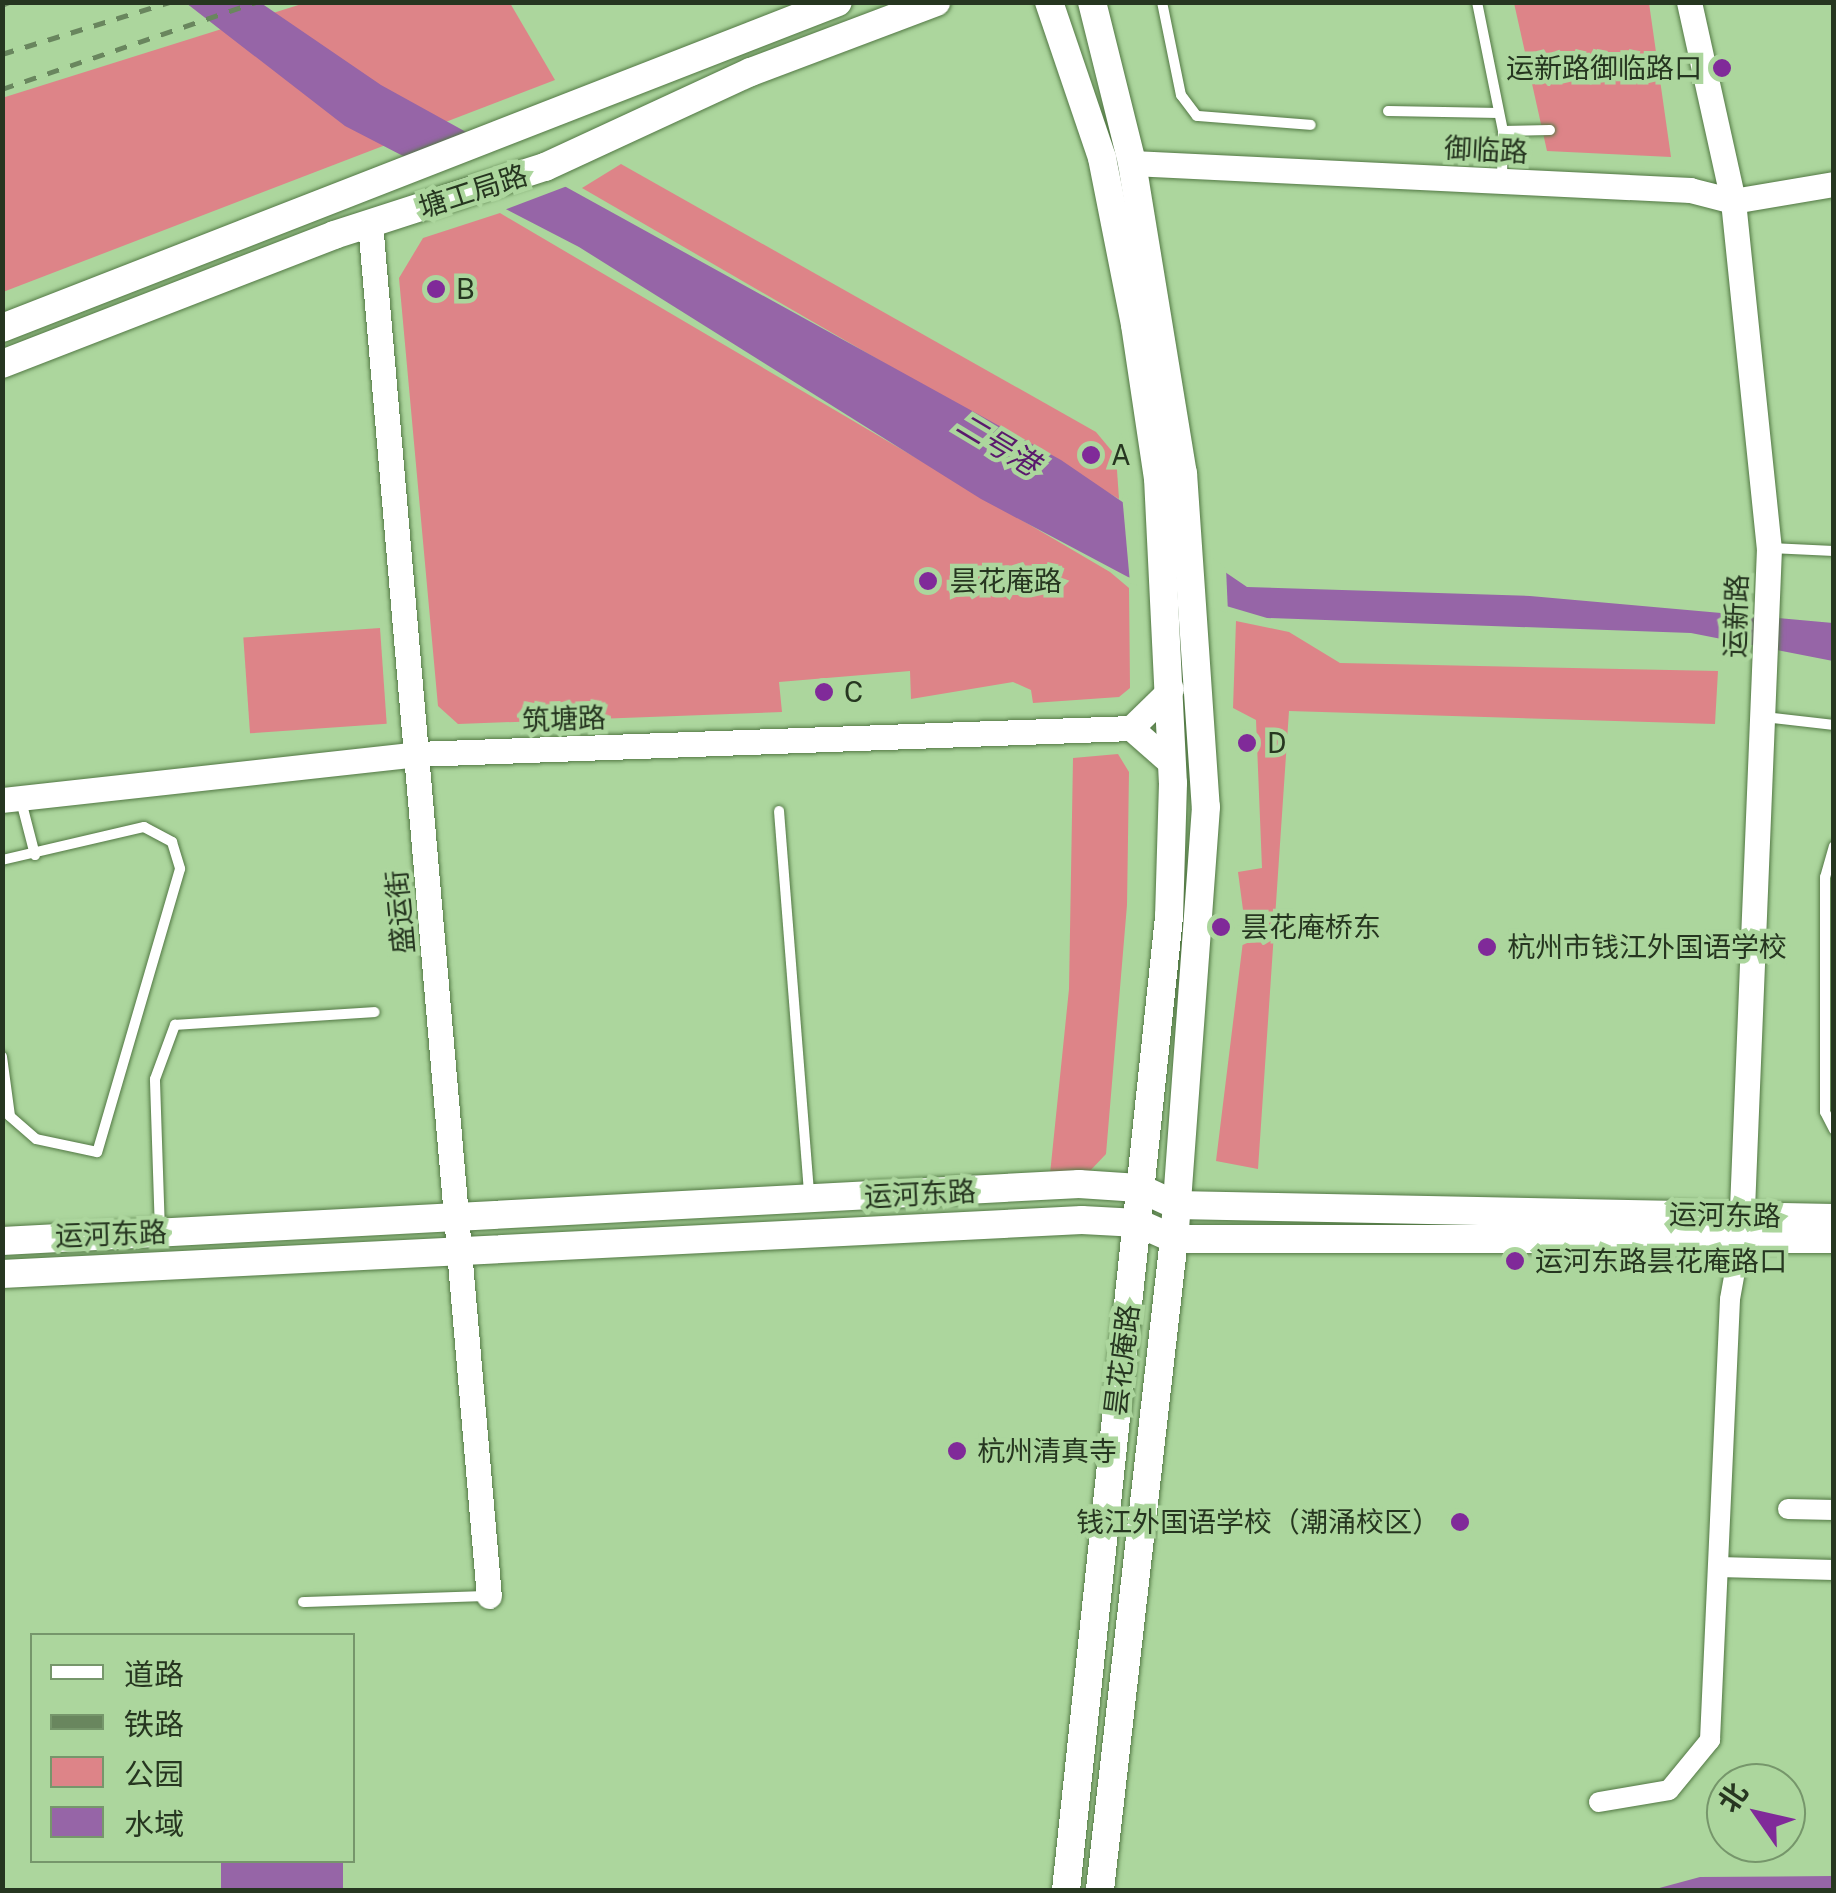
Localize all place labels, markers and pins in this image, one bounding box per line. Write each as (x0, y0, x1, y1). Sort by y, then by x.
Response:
place label: 运新路御临路口 (1506, 51, 1702, 85)
marker: 运新路御临路口 (1711, 57, 1733, 79)
place label: B (456, 272, 475, 306)
marker: B (425, 278, 447, 300)
place label: A (1111, 438, 1131, 472)
marker: A (1080, 444, 1102, 466)
place label: 昙花庵路 (950, 564, 1062, 598)
marker: 昙花庵路 (915, 568, 941, 594)
place label: C (844, 675, 863, 709)
marker: C (813, 681, 835, 703)
place label: D (1267, 726, 1286, 760)
marker: D (1236, 732, 1258, 754)
place label: 昙花庵桥东 (1241, 910, 1381, 944)
marker: 昙花庵桥东 (1210, 916, 1232, 938)
place label: 杭州市钱江外国语学校 (1507, 930, 1787, 964)
marker: 杭州市钱江外国语学校 (1476, 936, 1498, 958)
place label: 运河东路昙花庵路口 (1535, 1244, 1787, 1278)
marker: 运河东路昙花庵路口 (1504, 1250, 1526, 1272)
place label: 杭州清真寺 (977, 1434, 1117, 1468)
marker: 杭州清真寺 (946, 1440, 968, 1462)
place label: 钱江外国语学校（潮涌校区） (1076, 1505, 1440, 1539)
marker: 钱江外国语学校（潮涌校区） (1449, 1511, 1471, 1533)

